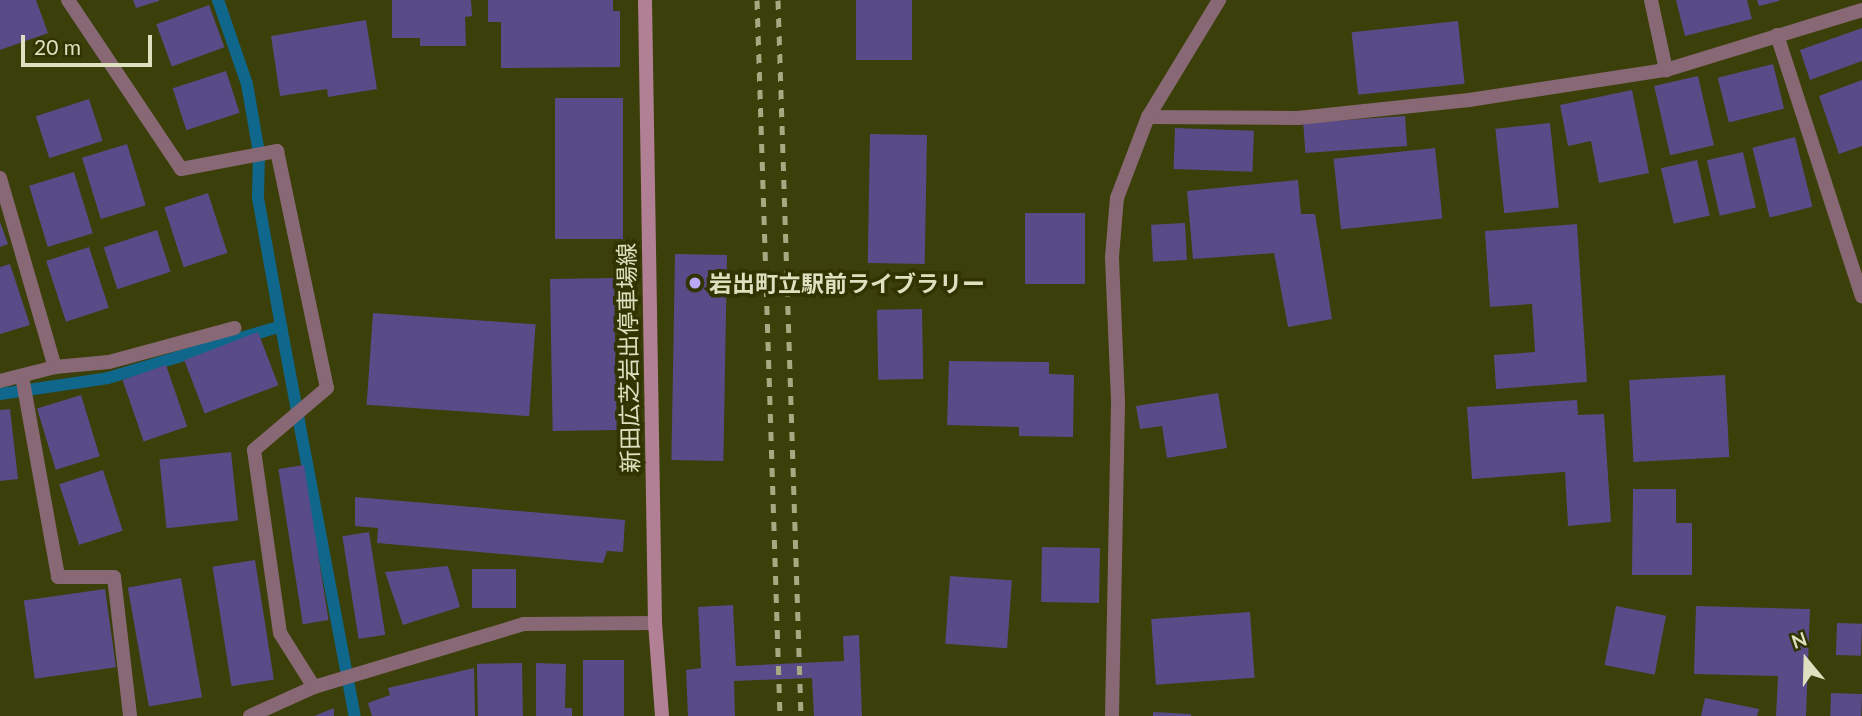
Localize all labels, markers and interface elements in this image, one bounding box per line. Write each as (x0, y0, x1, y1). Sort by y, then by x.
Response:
scale bar (24, 21, 156, 65)
text: 20 m (34, 34, 81, 59)
street label: 新田広芝岩出停車場線 (612, 243, 644, 473)
place label: 岩出町立駅前ライブラリー (709, 269, 985, 297)
marker: 岩出町立駅前ライブラリー (687, 275, 703, 291)
north arrow (1771, 625, 1841, 695)
text: N (1788, 626, 1810, 653)

